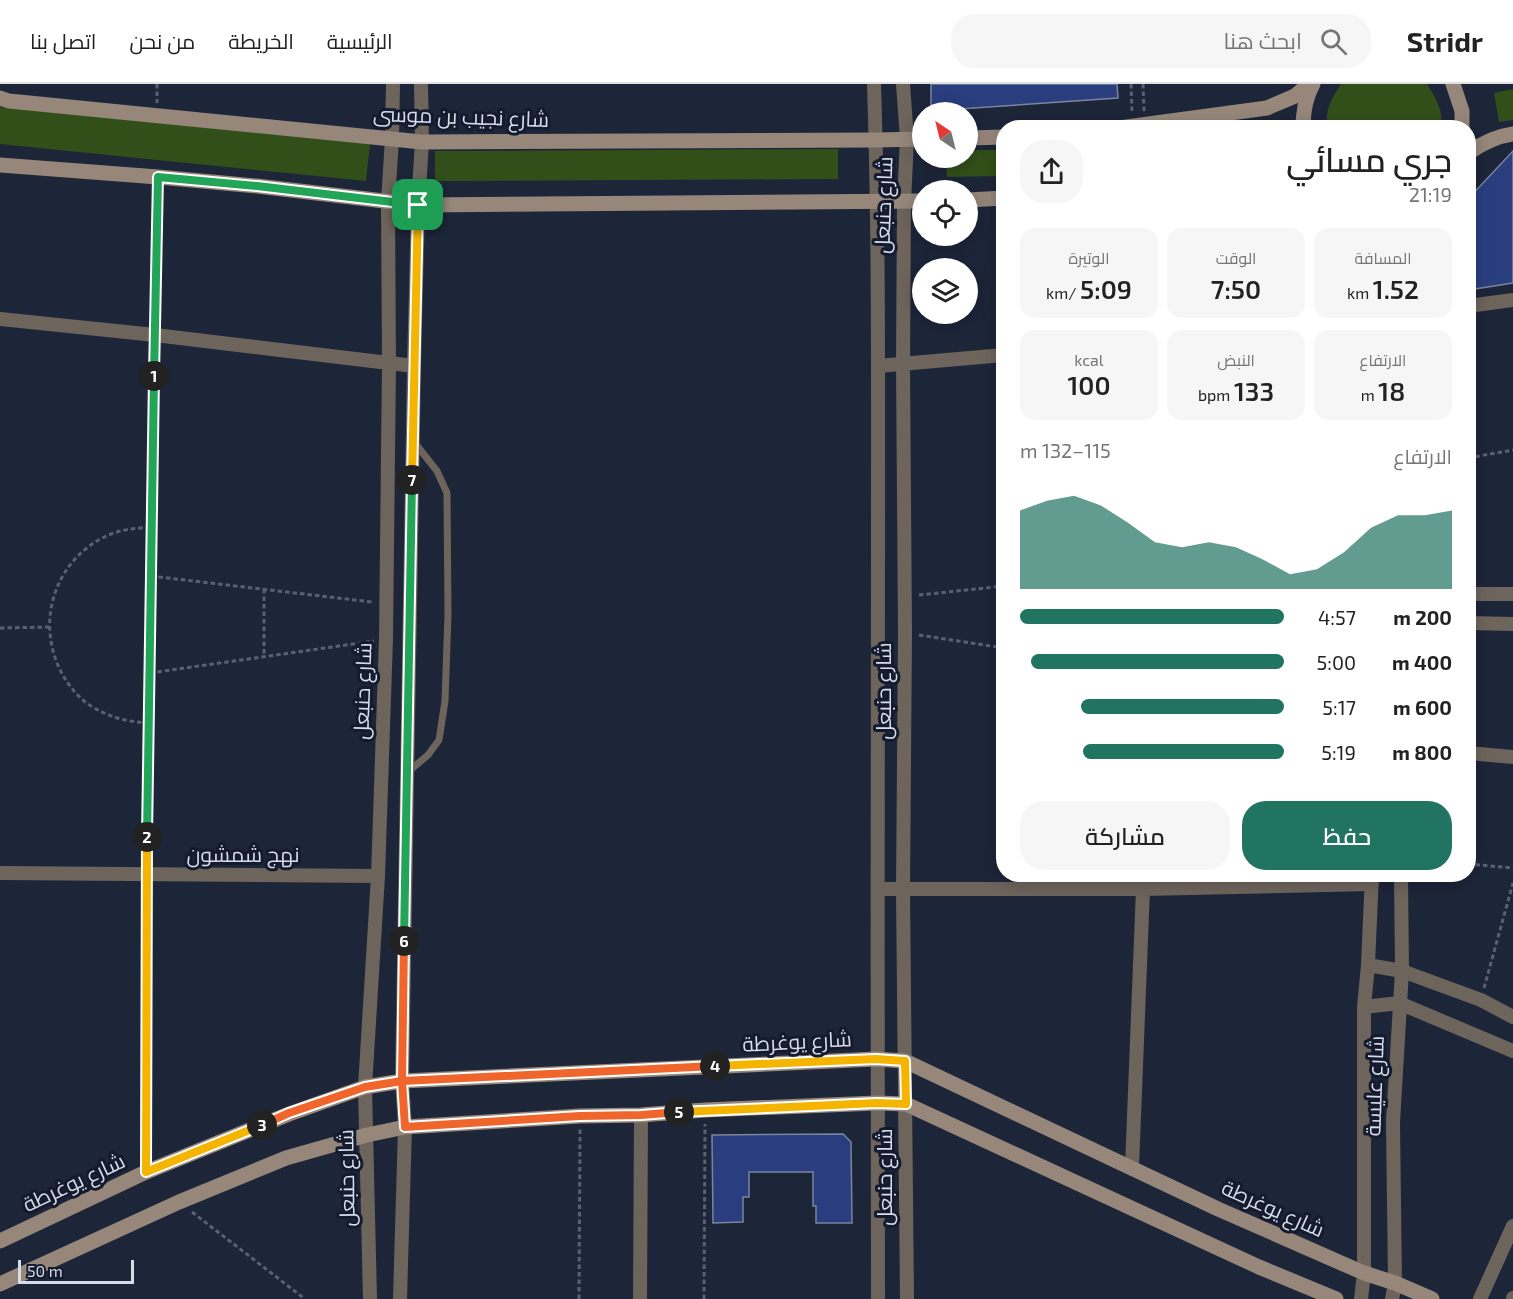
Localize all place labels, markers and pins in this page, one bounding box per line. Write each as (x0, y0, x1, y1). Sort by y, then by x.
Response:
pin (392, 179, 443, 230)
pin: 1 (139, 361, 169, 391)
pin: 7 (397, 465, 427, 495)
pin: 2 (132, 822, 162, 852)
pin: 6 (389, 926, 419, 956)
pin: 4 (700, 1051, 730, 1081)
pin: 5 (664, 1097, 694, 1127)
pin: 3 (247, 1110, 277, 1140)

